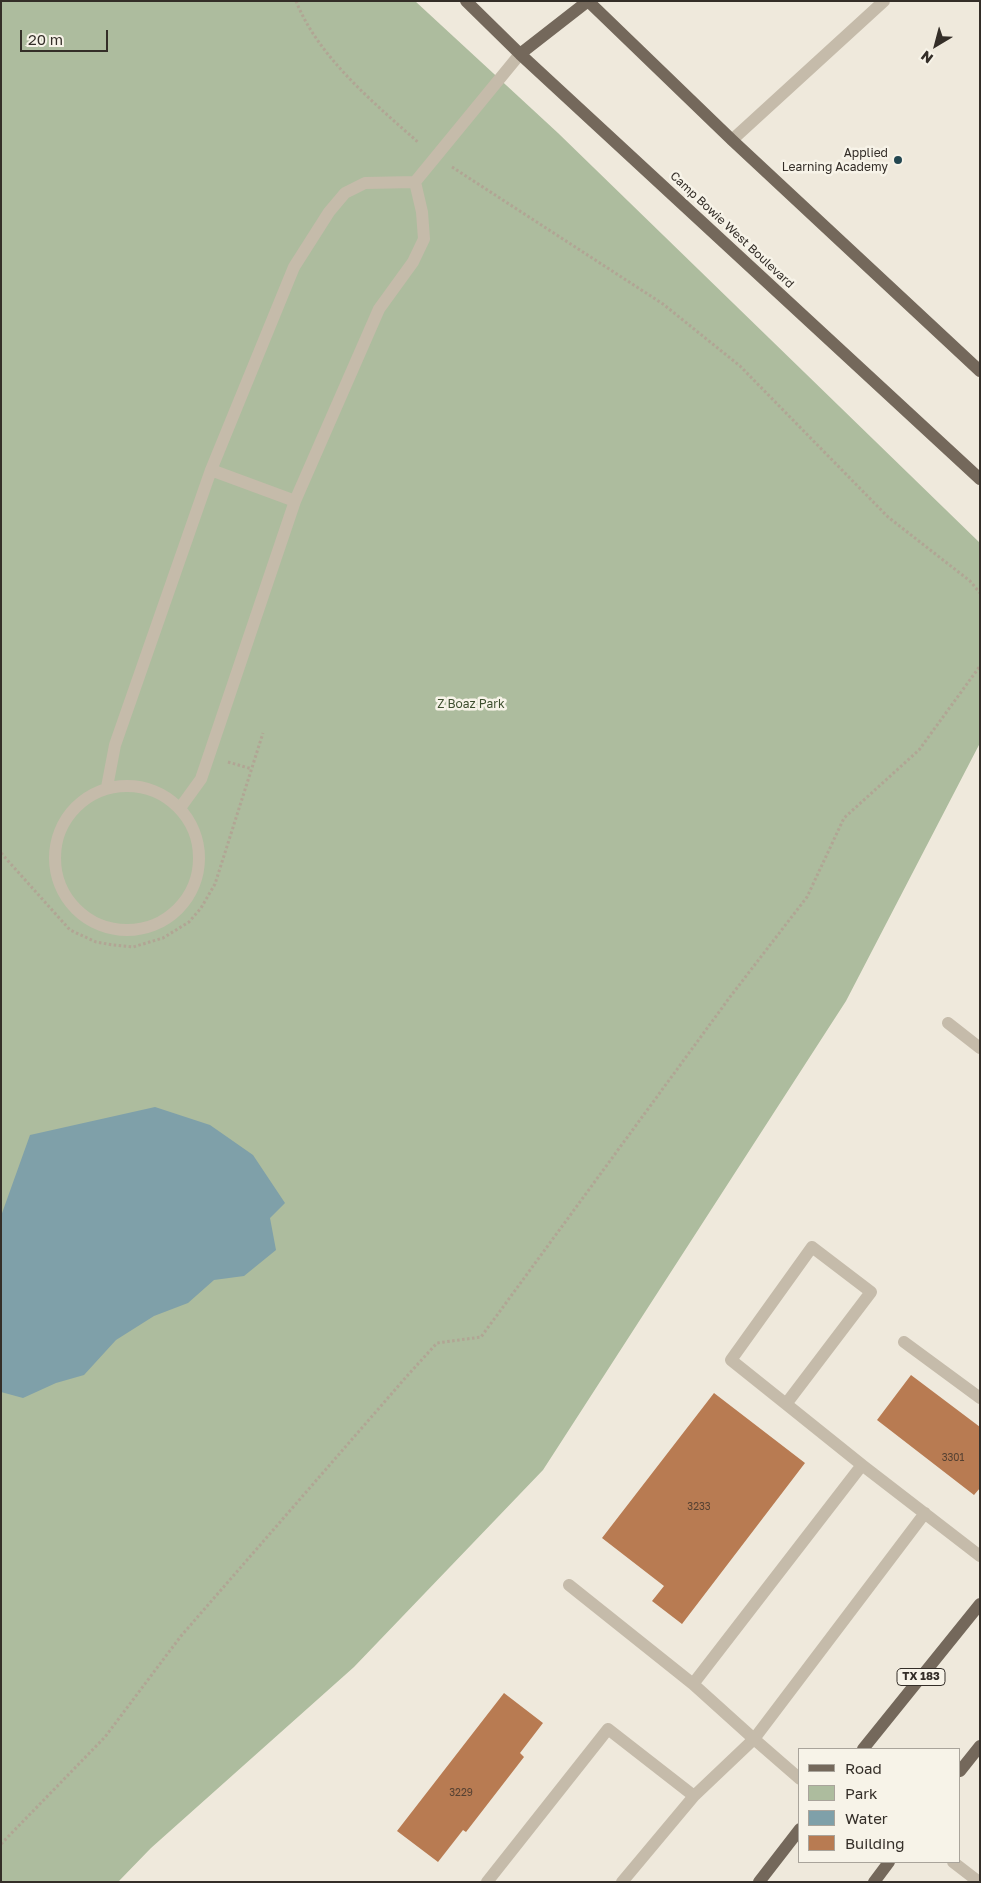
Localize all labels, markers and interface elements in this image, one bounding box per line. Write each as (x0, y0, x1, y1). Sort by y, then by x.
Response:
scale bar (22, 20, 110, 52)
north arrow (911, 20, 961, 70)
text: 20 m (28, 30, 63, 48)
text: N (917, 47, 936, 67)
place label: Applied Learning Academy (782, 146, 888, 174)
marker: Applied Learning Academy (892, 154, 904, 166)
street label: Camp Bowie West Boulevard (667, 169, 797, 291)
park label: Z Boaz Park (437, 697, 505, 711)
house number: 3301 (942, 1452, 964, 1464)
house number: 3233 (687, 1501, 711, 1513)
road number: TX 183 (897, 1668, 945, 1685)
legend (798, 1748, 961, 1863)
text: Road (845, 1759, 882, 1777)
text: Park (845, 1784, 877, 1802)
house number: 3229 (449, 1787, 473, 1799)
text: Water (845, 1809, 888, 1827)
text: Building (845, 1834, 905, 1852)

